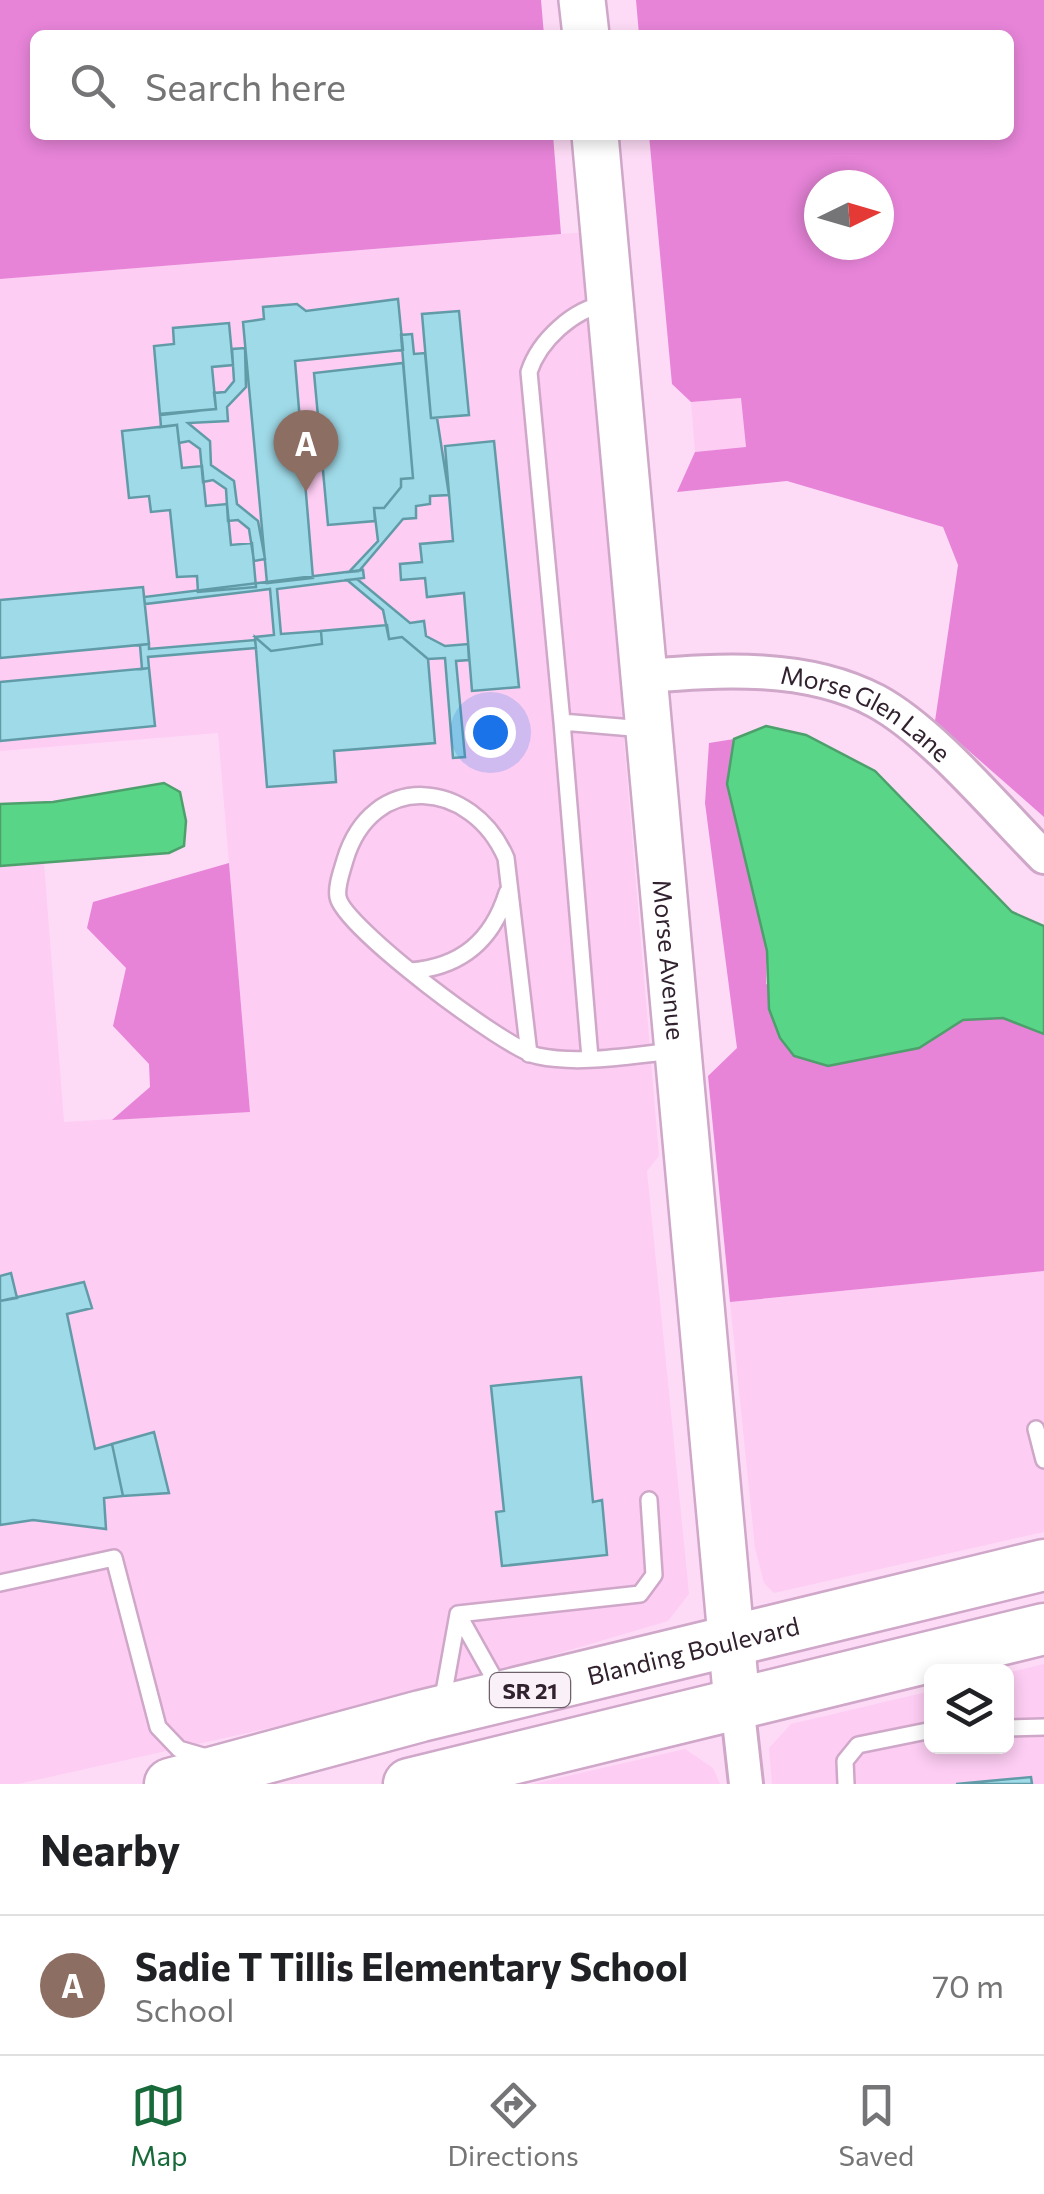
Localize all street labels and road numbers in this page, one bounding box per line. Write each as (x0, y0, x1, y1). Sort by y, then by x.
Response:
street label: Morse Glen Lane (779, 659, 957, 767)
street label: Morse Avenue (647, 878, 692, 1041)
street label: Blanding Boulevard (584, 1610, 802, 1690)
road number: SR 21 (490, 1673, 570, 1707)

